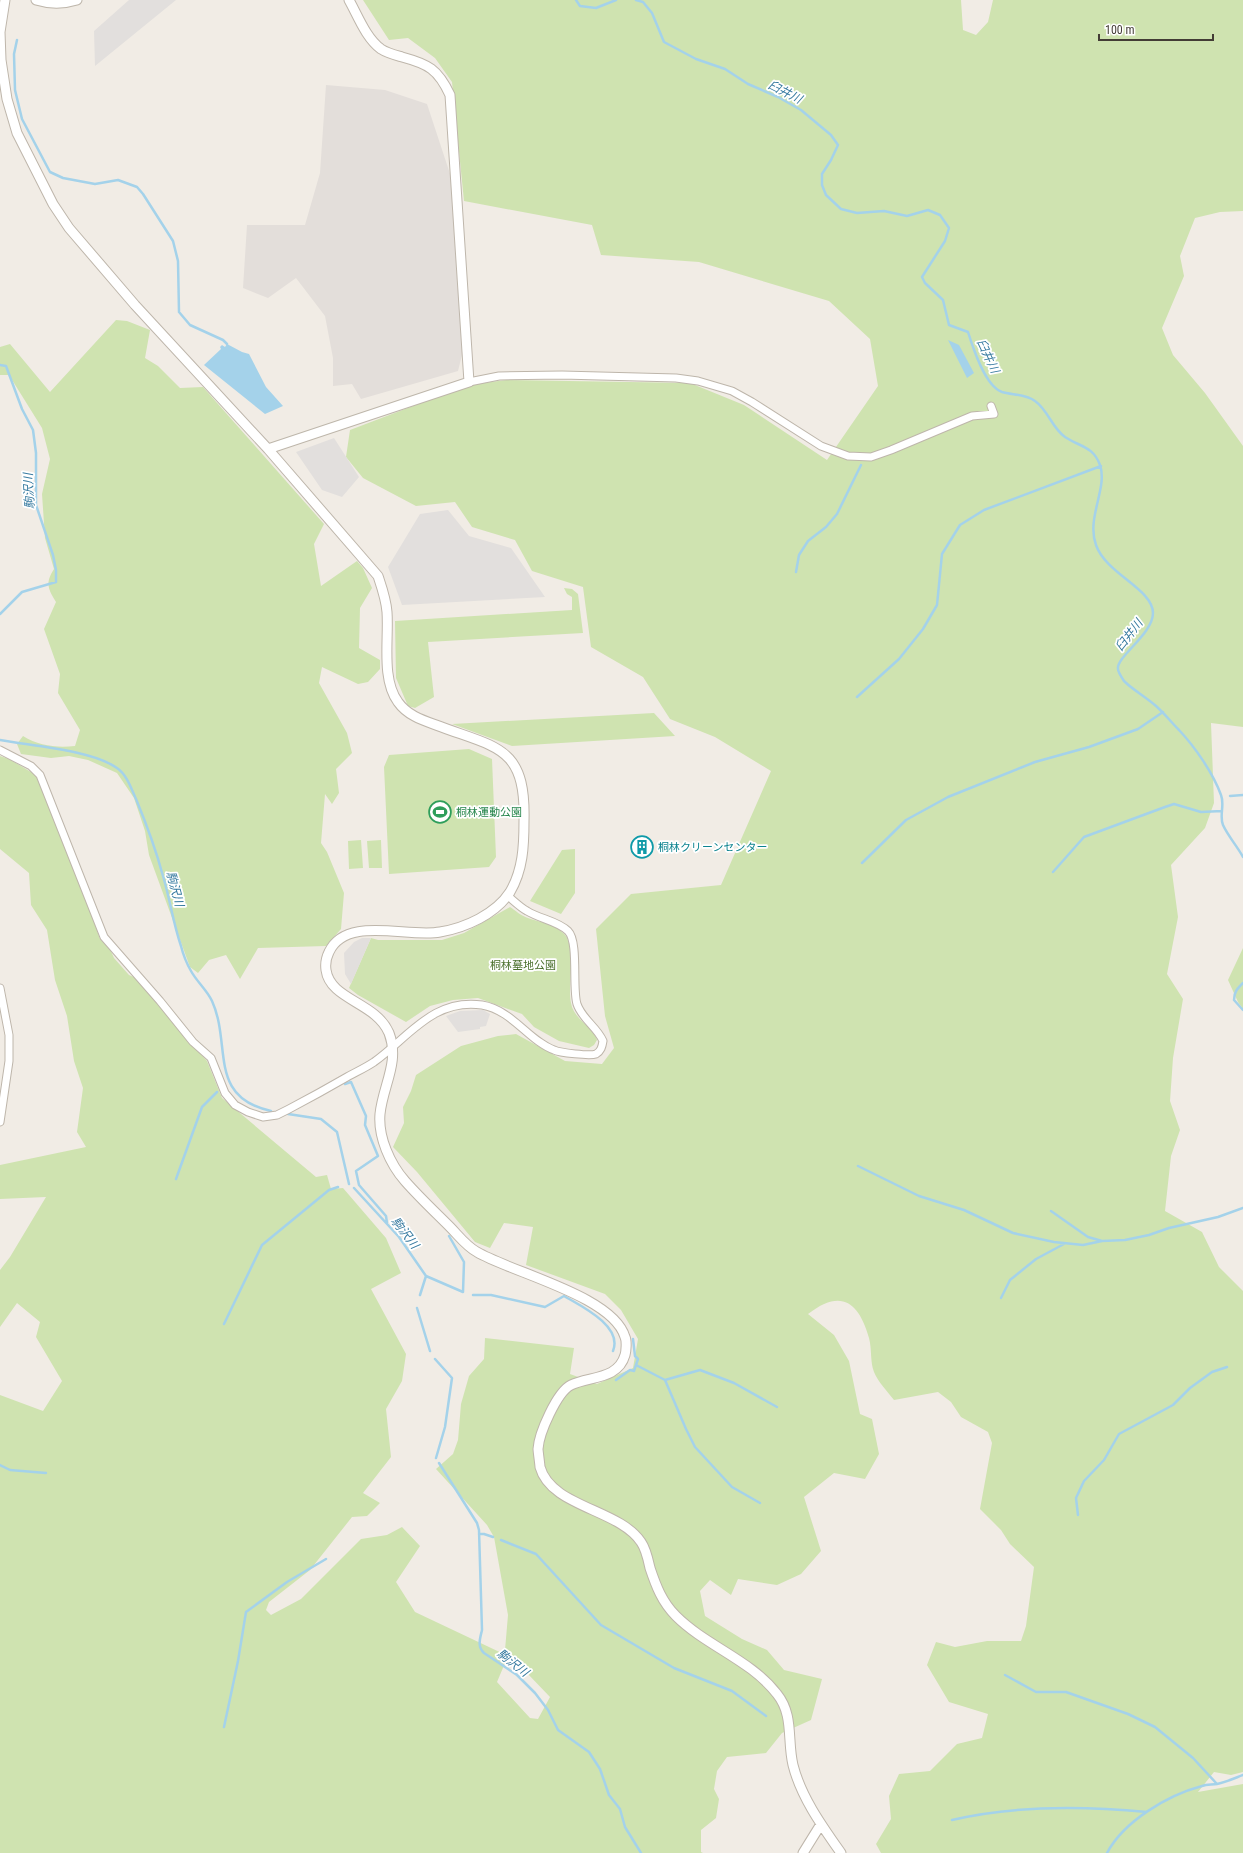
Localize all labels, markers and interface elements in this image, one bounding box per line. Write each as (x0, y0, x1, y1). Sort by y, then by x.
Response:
scale bar (1099, 16, 1213, 42)
text: 100 m (1105, 23, 1135, 37)
water label: 臼井川 (766, 78, 806, 107)
water label: 臼井川 (974, 337, 1003, 377)
water label: 駒沢川 (21, 471, 37, 509)
water label: 臼井川 (1112, 615, 1147, 653)
sports icon: 桐林運動公園 (427, 799, 453, 825)
place label: 桐林運動公園 (456, 806, 522, 819)
building icon: 桐林クリーンセンター (629, 834, 655, 860)
place label: 桐林クリーンセンター (658, 841, 767, 854)
water label: 駒沢川 (164, 870, 187, 910)
park label: 桐林墓地公園 (490, 959, 556, 972)
water label: 駒沢川 (388, 1215, 423, 1253)
water label: 駒沢川 (495, 1646, 533, 1681)

